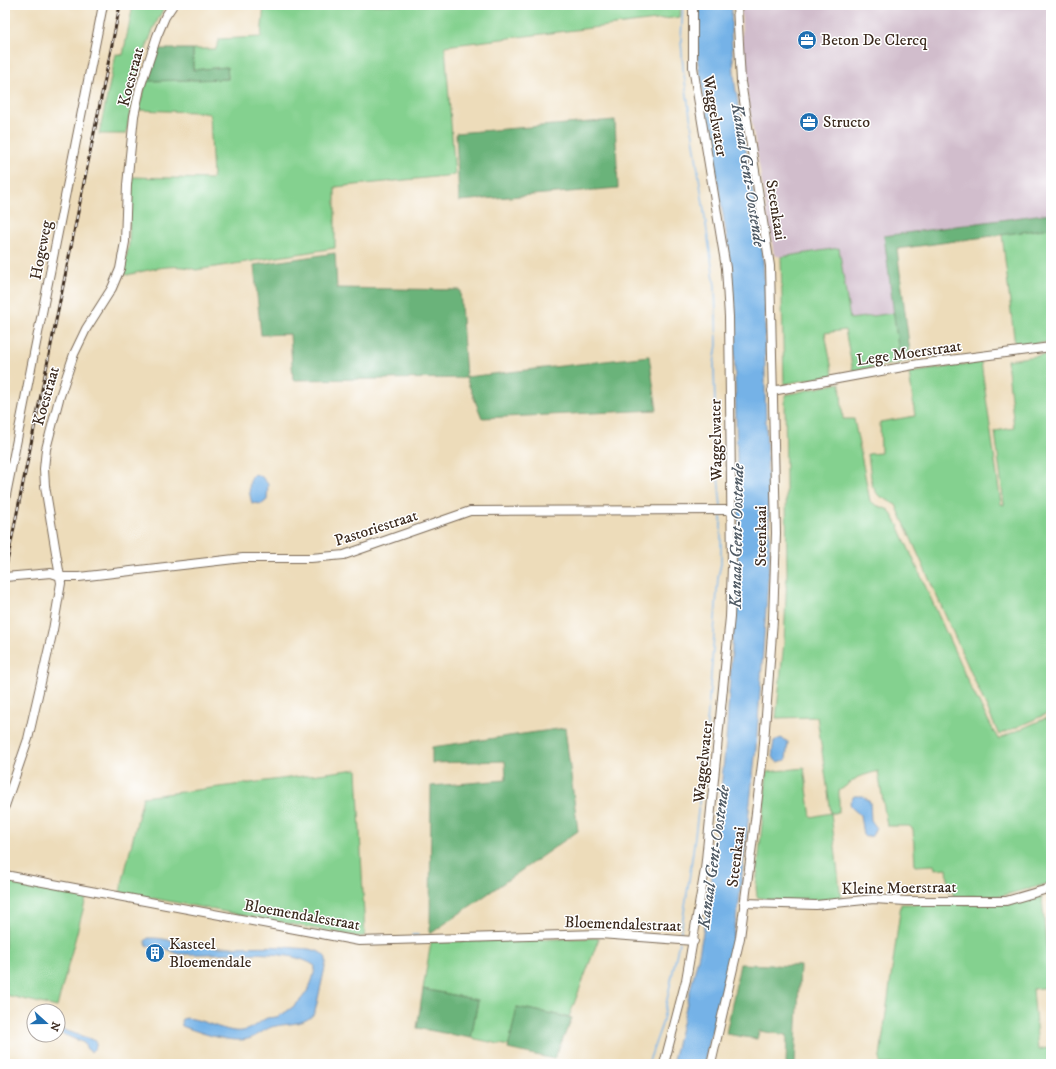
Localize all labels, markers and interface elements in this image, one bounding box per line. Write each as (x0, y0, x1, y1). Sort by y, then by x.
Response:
office icon: Beton De Clercq (796, 29, 818, 51)
place label: Beton De Clercq (821, 30, 928, 50)
street label: Koestraat (113, 45, 149, 109)
street label: Waggelwater (698, 73, 732, 158)
water label: Kanaal Gent-Oostende (726, 101, 770, 250)
office icon: Structo (798, 111, 820, 133)
place label: Structo (823, 112, 870, 132)
street label: Steenkaai (761, 178, 791, 242)
street label: Hogeweg (25, 218, 57, 281)
street label: Lege Moerstraat (855, 336, 963, 370)
street label: Koestraat (28, 364, 64, 428)
street label: Waggelwater (705, 399, 727, 482)
water label: Kanaal Gent-Oostende (725, 462, 749, 610)
street label: Pastoriestraat (332, 505, 420, 551)
street label: Steenkaai (751, 506, 771, 566)
street label: Waggelwater (689, 720, 717, 805)
water label: Kanaal Gent-Oostende (693, 782, 735, 931)
street label: Steenkaai (722, 826, 750, 888)
street label: Kleine Moerstraat (841, 877, 957, 899)
street label: Bloemendalestraat (242, 895, 362, 935)
street label: Bloemendalestraat (564, 912, 682, 936)
place label: Kasteel Bloemendale (169, 934, 252, 972)
building icon: Kasteel Bloemendale (144, 942, 166, 964)
north arrow (26, 1003, 66, 1043)
text: N (46, 1020, 63, 1033)

